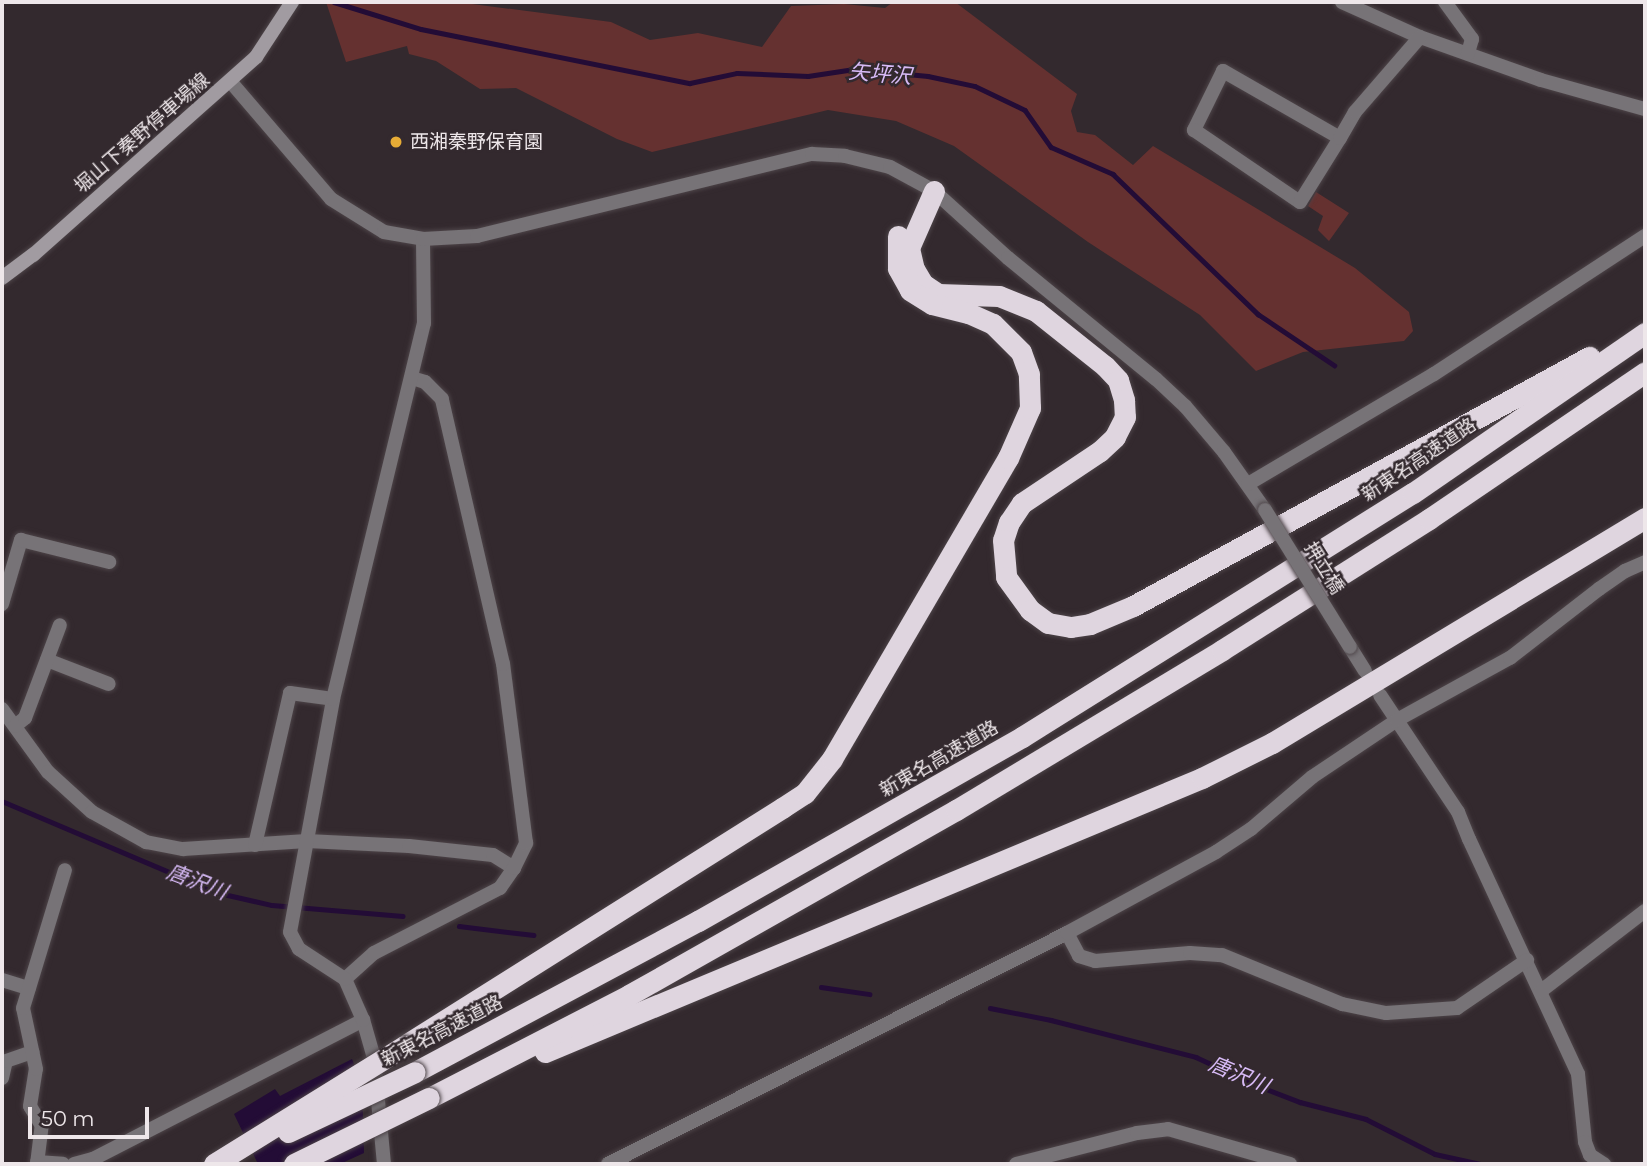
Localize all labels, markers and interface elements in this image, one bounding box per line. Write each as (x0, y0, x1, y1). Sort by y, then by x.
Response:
water label: 矢坪沢 (848, 59, 912, 89)
street label: 堀山下秦野停車場線 (70, 68, 214, 198)
place label: 西湘秦野保育園 (410, 131, 543, 153)
marker: 西湘秦野保育園 (388, 134, 404, 150)
street label: 新東名高速道路 (1357, 413, 1481, 507)
street label: 押立橋 (1299, 538, 1349, 598)
street label: 新東名高速道路 (876, 716, 1002, 802)
water label: 唐沢川 (163, 859, 231, 905)
street label: 新東名高速道路 (378, 991, 506, 1071)
water label: 唐沢川 (1205, 1051, 1273, 1099)
scale bar (32, 1092, 152, 1136)
text: 50 m (41, 1106, 95, 1131)

